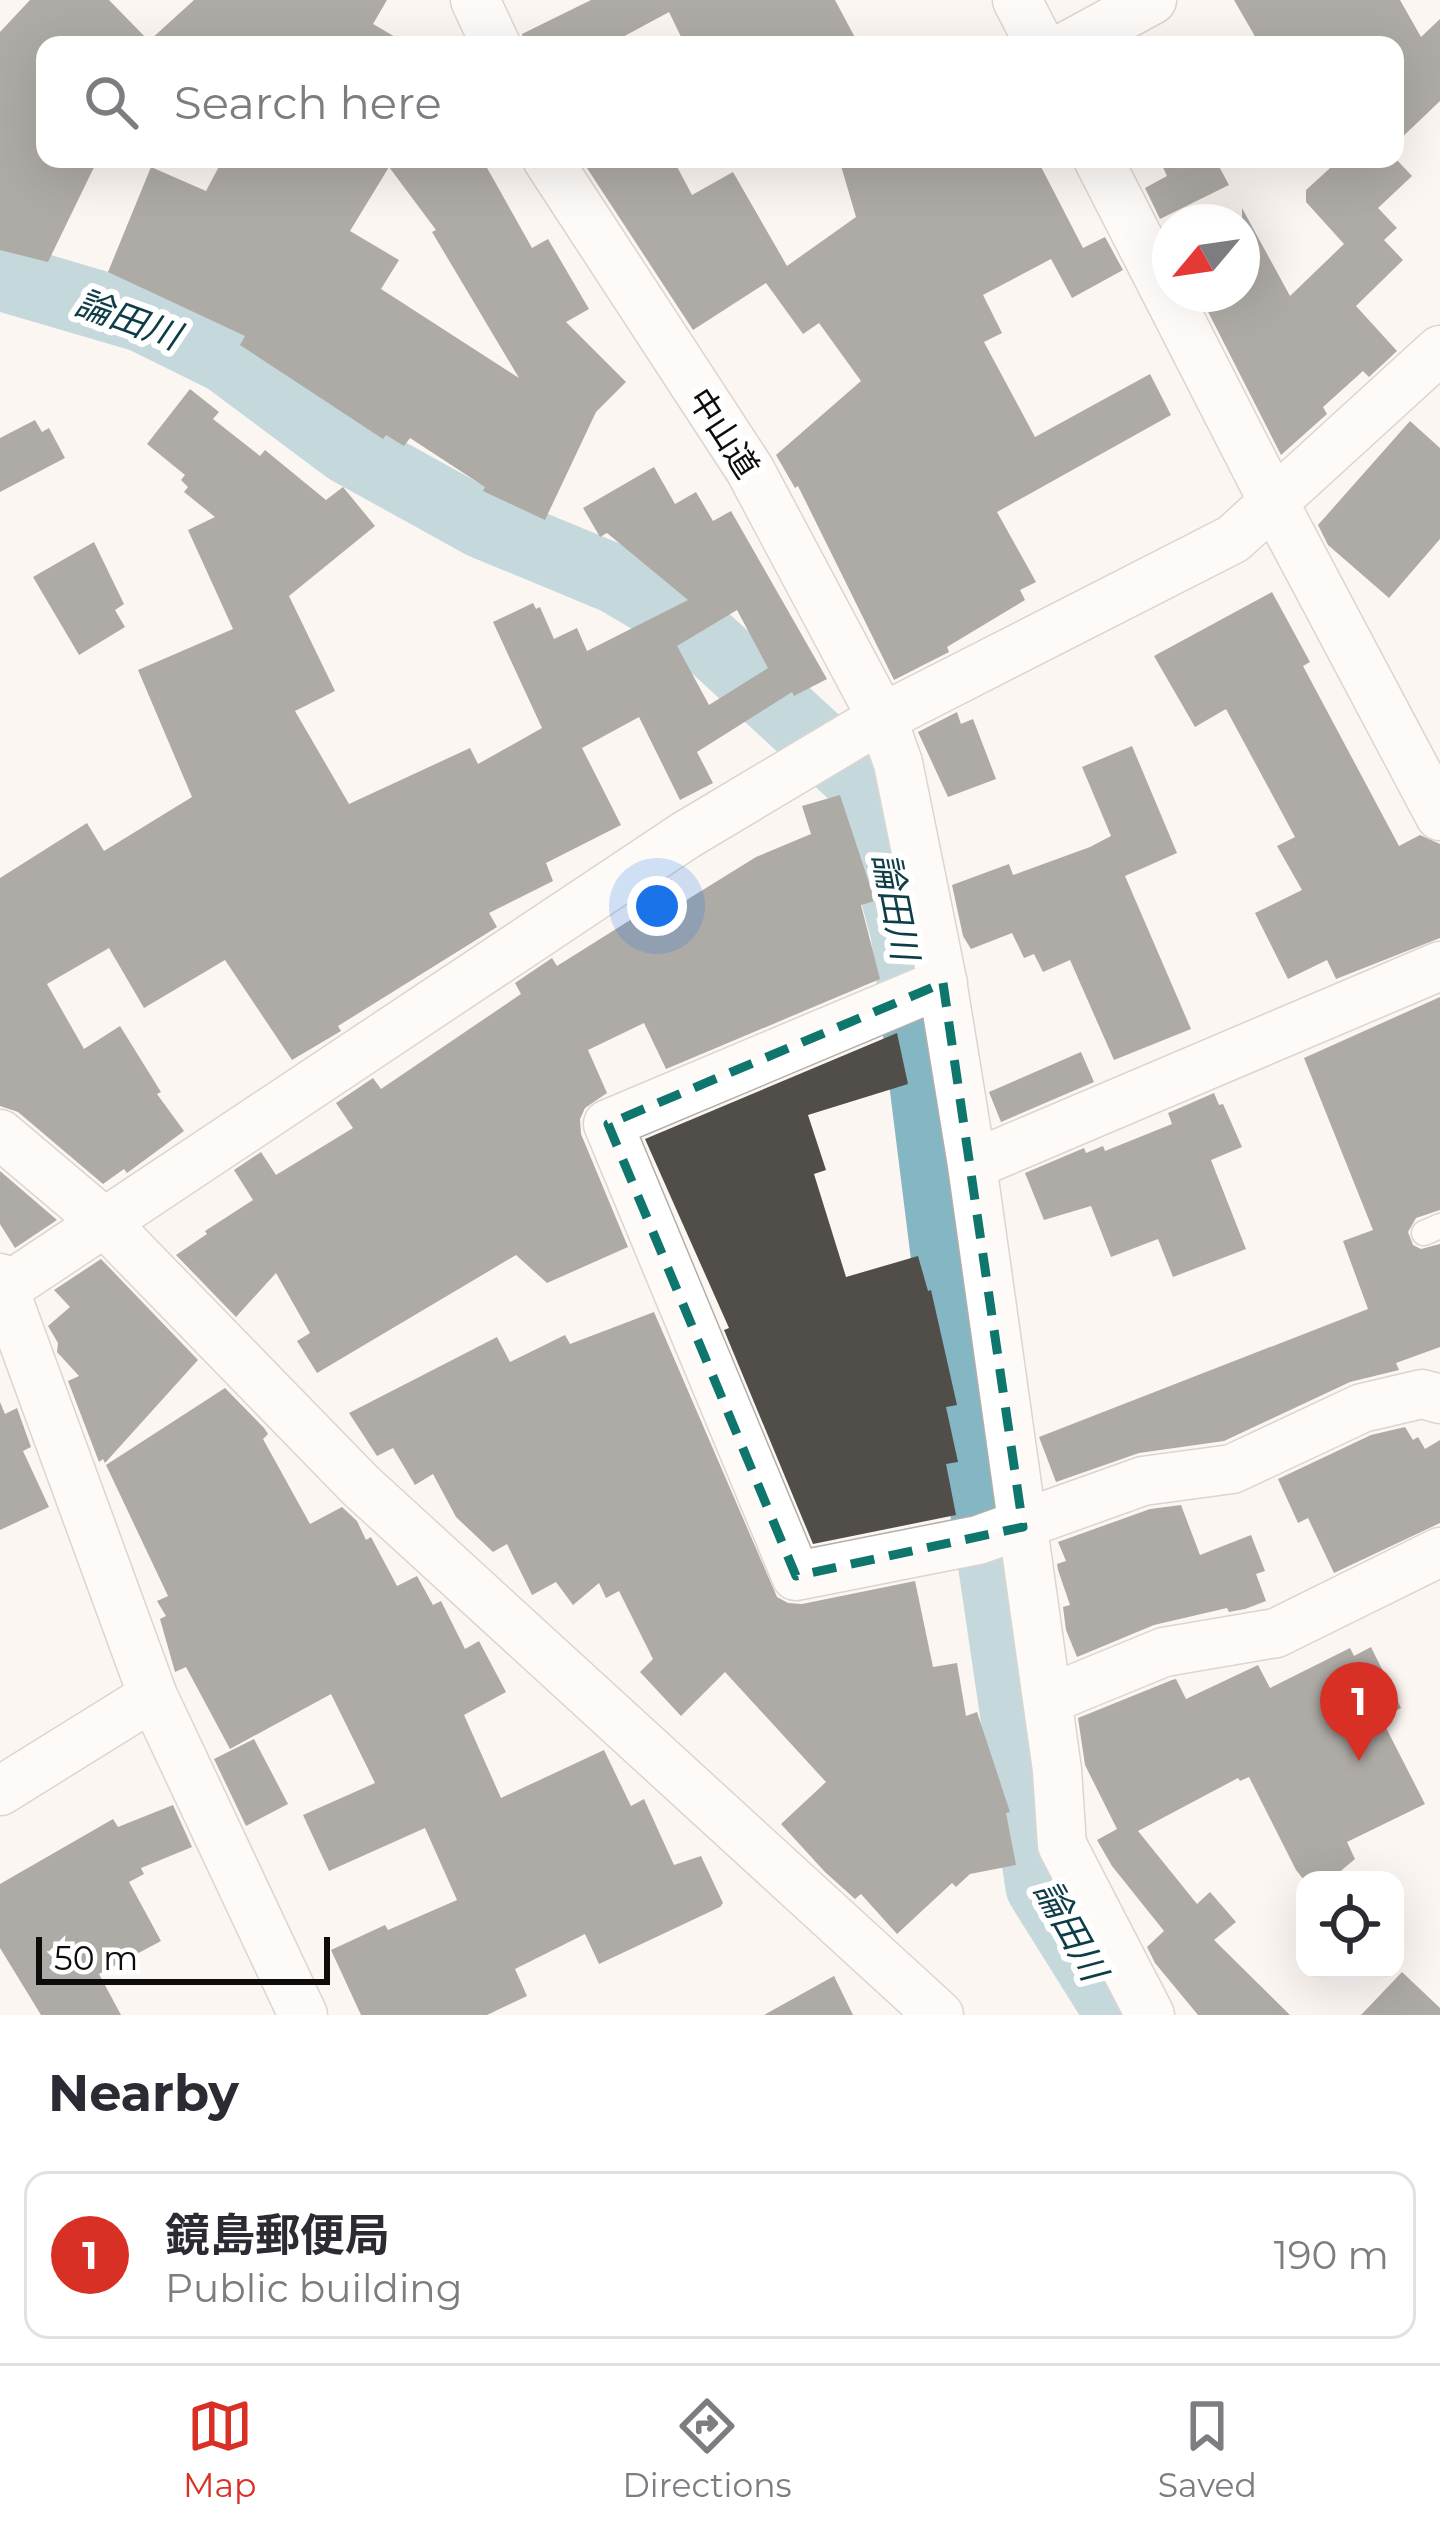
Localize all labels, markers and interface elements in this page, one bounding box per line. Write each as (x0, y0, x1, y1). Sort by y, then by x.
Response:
search box (36, 36, 1404, 168)
icon: search (78, 69, 144, 135)
text: Search here (174, 75, 442, 130)
north arrow (1152, 204, 1260, 312)
water label: 論田川 (70, 280, 190, 360)
street label: 中山道 (680, 381, 768, 485)
water label: 論田川 (864, 849, 929, 967)
your location (627, 876, 687, 936)
pin: 1 (1320, 1662, 1398, 1761)
map controls (1296, 1871, 1404, 1979)
button: locate (1296, 1871, 1404, 1979)
water label: 論田川 (1026, 1872, 1118, 1991)
scale bar (36, 1931, 330, 1984)
text: 50 m (54, 1938, 138, 1978)
text: Nearby (48, 2062, 239, 2124)
text: 鏡島郵便局 (165, 2207, 390, 2262)
text: 1 (82, 2231, 98, 2279)
text: 190 m (1274, 2231, 1389, 2279)
text: Public building (165, 2264, 462, 2312)
tab: Map (183, 2393, 256, 2505)
tab: Directions (623, 2393, 792, 2505)
tab: Saved (1158, 2393, 1257, 2505)

